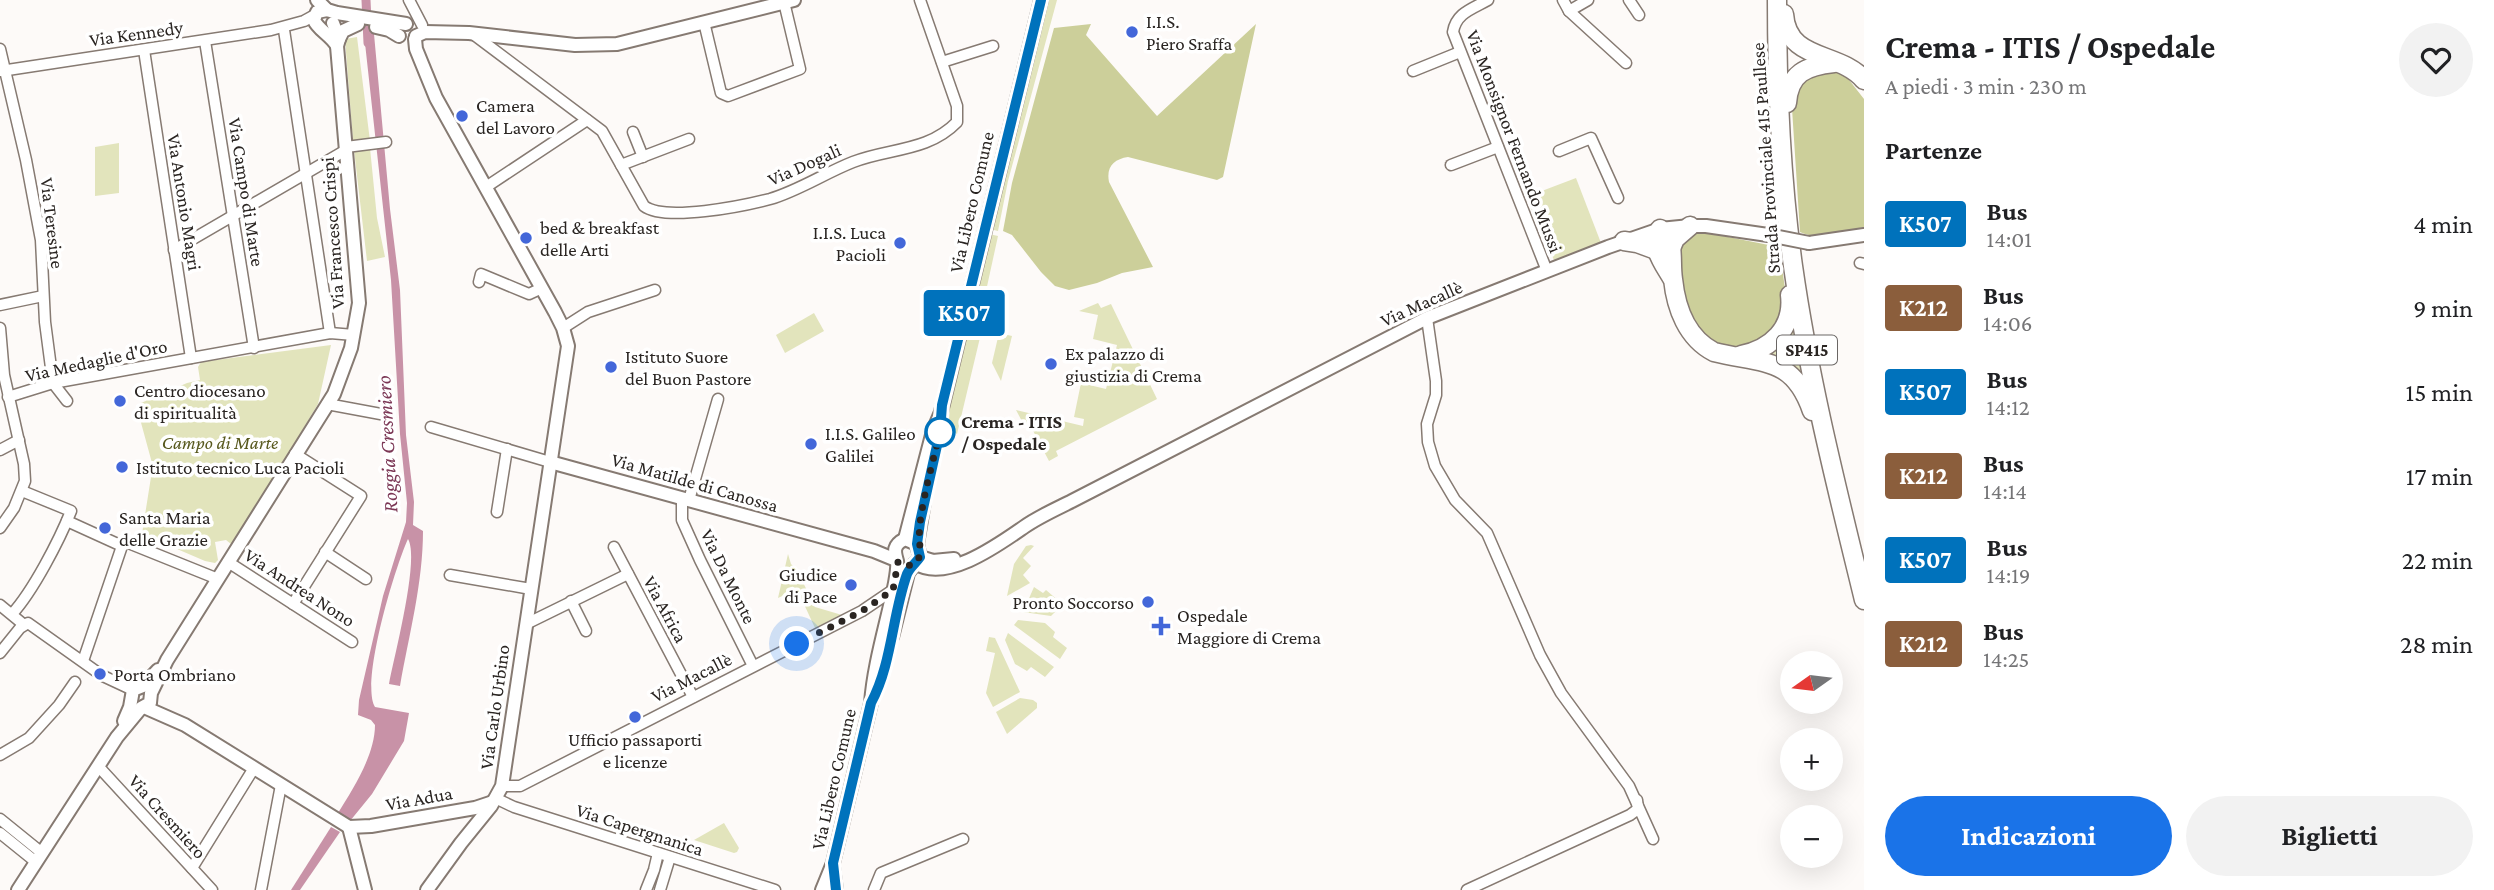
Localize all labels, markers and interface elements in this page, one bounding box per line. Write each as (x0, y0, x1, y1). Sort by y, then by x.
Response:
place label: I.I.S. Piero Sraffa (1146, 11, 1233, 54)
street label: Via Kennedy (88, 16, 185, 50)
button: heart (2399, 23, 2473, 97)
marker: I.I.S. Piero Sraffa (1124, 24, 1140, 40)
street label: Via Monsignor Fernando Mussi (1462, 27, 1567, 256)
text: Crema - ITIS / Ospedale (1885, 28, 2215, 65)
street label: Strada Provinciale 415 Paullese (1747, 42, 1784, 274)
text: A piedi · 3 min · 230 m (1885, 73, 2087, 99)
place label: Camera del Lavoro (476, 95, 555, 138)
marker: Camera del Lavoro (454, 108, 470, 124)
street label: Via Campo di Marte (224, 116, 269, 268)
street label: Via Libero Comune (945, 129, 998, 275)
street label: Via Antonio Magri (163, 132, 206, 272)
text: Partenze (1885, 136, 1982, 165)
street label: Via Dogali (764, 139, 844, 190)
street label: Via Francesco Crispi (317, 156, 348, 310)
street label: Via Teresine (37, 176, 69, 270)
text: Bus (1987, 197, 2027, 226)
text: K507 (1899, 210, 1952, 237)
text: 4 min (2413, 210, 2473, 239)
place label: bed & breakfast delle Arti (540, 217, 660, 260)
place label: I.I.S. Luca Pacioli (813, 222, 886, 265)
text: 14:01 (1987, 226, 2032, 252)
marker: bed & breakfast delle Arti (518, 230, 534, 246)
marker: I.I.S. Luca Pacioli (892, 235, 908, 251)
street label: Via Macallè (1377, 276, 1465, 331)
text: Bus (1983, 281, 2024, 310)
line badge: K507 (915, 290, 1013, 336)
text: K212 (1899, 294, 1948, 321)
text: 9 min (2413, 294, 2473, 323)
text: K507 (938, 299, 990, 326)
text: 14:06 (1983, 310, 2032, 336)
street label: Via Medaglie d'Oro (23, 335, 169, 386)
road number: SP415 (1777, 336, 1837, 364)
place label: Ex palazzo di giustizia di Crema (1065, 343, 1202, 386)
place label: Istituto Suore del Buon Pastore (625, 346, 751, 389)
marker: Ex palazzo di giustizia di Crema (1043, 356, 1059, 372)
marker: Istituto Suore del Buon Pastore (603, 359, 619, 375)
text: Bus (1987, 365, 2027, 394)
water label: Roggia Cresmiero (371, 375, 403, 513)
text: K507 (1899, 378, 1952, 405)
text: 15 min (2406, 378, 2473, 407)
place label: Centro diocesano di spiritualità (134, 380, 266, 423)
marker: Centro diocesano di spiritualità (112, 393, 128, 409)
text: 14:12 (1987, 394, 2030, 420)
place label: Crema - ITIS / Ospedale (961, 411, 1062, 454)
marker: Crema - ITIS / Ospedale (925, 417, 955, 447)
place label: I.I.S. Galileo Galilei (825, 423, 916, 466)
park label: Campo di Marte (162, 432, 278, 453)
marker: I.I.S. Galileo Galilei (803, 436, 819, 452)
street label: Via Matilde di Canossa (609, 449, 781, 516)
text: Bus (1983, 449, 2024, 478)
place label: Istituto tecnico Luca Pacioli (136, 457, 344, 478)
marker: Istituto tecnico Luca Pacioli (114, 459, 130, 475)
text: K212 (1899, 462, 1948, 489)
text: 17 min (2406, 462, 2473, 491)
text: 14:14 (1983, 478, 2027, 504)
place label: Santa Maria delle Grazie (119, 507, 211, 550)
marker: Santa Maria delle Grazie (97, 520, 113, 536)
street label: Via Da Monte (697, 525, 761, 627)
text: Bus (1987, 533, 2027, 562)
street label: Via Andrea Nono (241, 544, 359, 631)
text: K507 (1899, 546, 1952, 573)
text: 22 min (2402, 546, 2473, 575)
text: 14:19 (1987, 562, 2031, 588)
place label: Giudice di Pace (779, 564, 837, 607)
street label: Via Africa (639, 572, 692, 646)
marker: Giudice di Pace (843, 577, 859, 593)
place label: Pronto Soccorso (1013, 592, 1134, 613)
marker: Pronto Soccorso (1140, 594, 1156, 610)
place label: Ospedale Maggiore di Crema (1177, 605, 1321, 648)
marker: Ospedale Maggiore di Crema (1151, 616, 1171, 636)
text: Bus (1983, 617, 2024, 646)
your location (779, 626, 814, 661)
text: K212 (1899, 630, 1948, 657)
text: 28 min (2400, 630, 2473, 659)
street label: Via Carlo Urbino (475, 643, 514, 771)
text: 14:25 (1983, 646, 2029, 672)
street label: Via Macallè (647, 648, 735, 707)
north arrow (1780, 651, 1843, 714)
map controls (1780, 651, 1843, 868)
place label: Porta Ombriano (114, 664, 236, 685)
marker: Porta Ombriano (92, 666, 108, 682)
street label: Via Libero Comune (807, 706, 860, 852)
marker: Ufficio passaporti e licenze (627, 709, 643, 725)
button: + (1780, 728, 1843, 791)
place label: Ufficio passaporti e licenze (568, 729, 702, 772)
street label: Via Cresmiero (124, 770, 211, 863)
street label: Via Adua (384, 782, 454, 815)
button: Indicazioni (1885, 796, 2172, 876)
button: Biglietti (2186, 796, 2473, 876)
street label: Via Capergnanica (574, 799, 706, 860)
button: − (1780, 805, 1843, 868)

